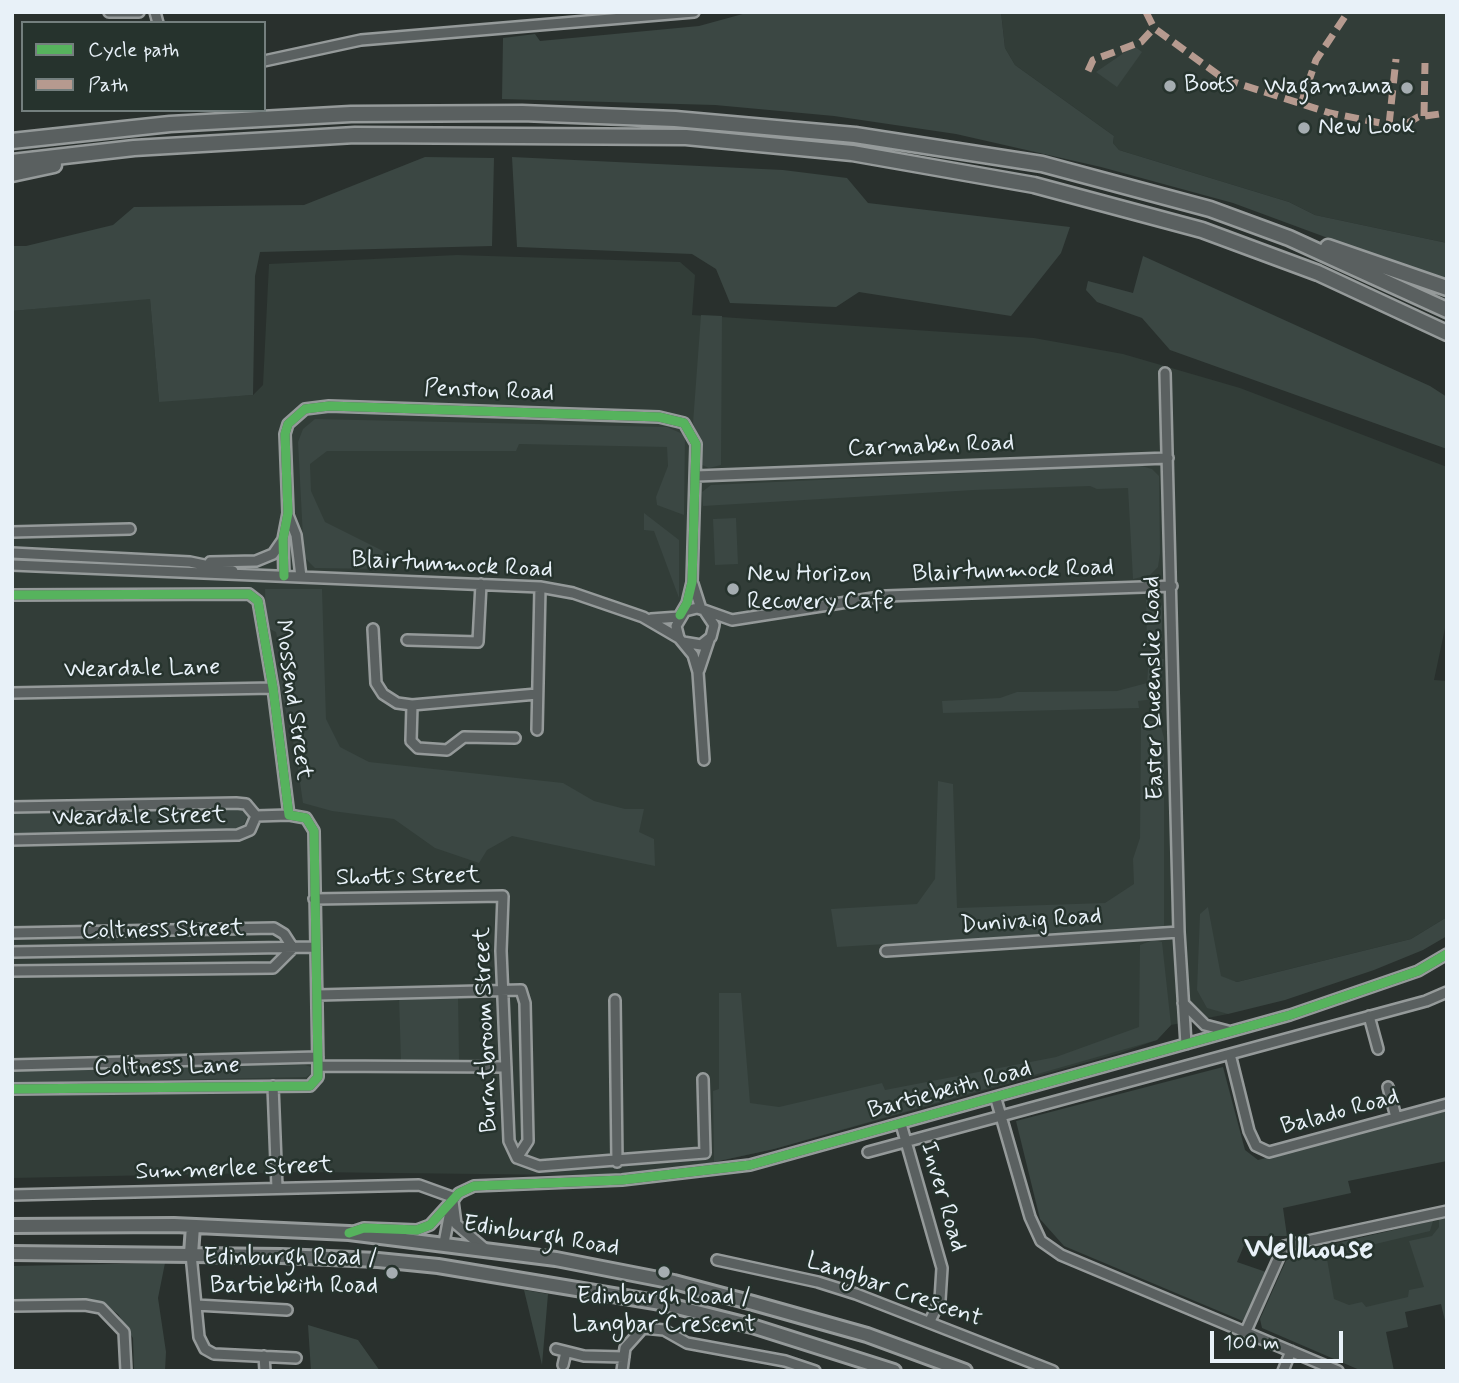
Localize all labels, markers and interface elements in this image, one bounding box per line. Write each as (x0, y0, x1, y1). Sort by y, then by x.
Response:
legend (21, 21, 266, 112)
text: Cycle path (88, 36, 179, 64)
text: Path (88, 71, 128, 99)
place label: Boots (1184, 72, 1235, 100)
place label: Wagamama (1264, 74, 1393, 102)
marker: Boots (1162, 78, 1178, 94)
marker: Wagamama (1399, 80, 1415, 96)
place label: New Look (1318, 114, 1415, 142)
marker: New Look (1296, 120, 1312, 136)
street label: Penston Road (423, 375, 555, 409)
street label: Carmaben Road (847, 430, 1015, 464)
street label: Blairtummock Road (351, 546, 553, 586)
street label: Blairtummock Road (912, 554, 1114, 590)
place label: New Horizon Recovery Cafe (747, 561, 894, 617)
street label: Easter Queenslie Road (1139, 575, 1171, 801)
marker: New Horizon Recovery Cafe (725, 581, 741, 597)
street label: Mossend Street (266, 618, 318, 782)
street label: Weardale Lane (64, 654, 220, 686)
street label: Weardale Street (52, 802, 226, 834)
street label: Shotts Street (336, 862, 480, 894)
street label: Dunivaig Road (959, 903, 1103, 941)
street label: Coltness Street (81, 915, 245, 947)
street label: Burntbroom Street (469, 927, 505, 1133)
street label: Coltness Lane (94, 1052, 240, 1084)
street label: Bartiebeith Road (865, 1055, 1035, 1127)
street label: Balado Road (1278, 1083, 1402, 1143)
street label: Inver Road (913, 1139, 971, 1255)
street label: Summerlee Street (135, 1152, 333, 1188)
street label: Edinburgh Road (461, 1210, 621, 1264)
district label: Wellhouse (1244, 1231, 1374, 1269)
place label: Edinburgh Road / Bartiebeith Road (203, 1245, 378, 1301)
street label: Langbar Crescent (802, 1247, 986, 1335)
marker: Edinburgh Road / Langbar Crescent (656, 1264, 672, 1280)
marker: Edinburgh Road / Bartiebeith Road (384, 1265, 400, 1281)
place label: Edinburgh Road / Langbar Crescent (572, 1284, 756, 1340)
scale bar (1214, 1316, 1347, 1360)
text: 100 m (1223, 1329, 1279, 1357)

